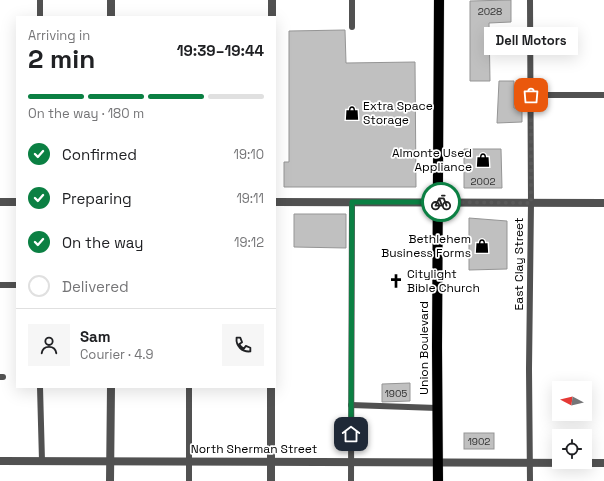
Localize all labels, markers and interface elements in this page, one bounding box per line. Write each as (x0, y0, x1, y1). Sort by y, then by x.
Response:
house number: 2028 (478, 5, 502, 18)
text: Arriving in (28, 27, 90, 44)
callout: Dell Motors (484, 27, 578, 55)
text: Dell Motors (495, 32, 567, 49)
text: 19:39–19:44 (177, 41, 264, 60)
text: 2 min (28, 42, 95, 76)
pin (514, 78, 548, 112)
icon: bag (520, 84, 542, 106)
place label: Extra Space Storage (363, 98, 433, 128)
text: On the way · 180 m (28, 105, 144, 122)
shop icon: Extra Space Storage (344, 105, 360, 121)
icon: check (28, 143, 50, 165)
text: Confirmed (62, 145, 137, 164)
place label: Almonte Used Appliance (392, 145, 472, 175)
text: 19:10 (234, 146, 264, 163)
shop icon: Almonte Used Appliance (475, 152, 491, 168)
house number: 2002 (471, 175, 495, 188)
courier (421, 182, 461, 222)
icon: check (28, 187, 50, 209)
text: Preparing (62, 189, 132, 208)
text: 19:11 (236, 190, 264, 207)
icon: bike (430, 191, 452, 213)
street label: East Clay Street (511, 218, 527, 310)
icon: check (28, 231, 50, 253)
place label: Bethlehem Business Forms (381, 231, 471, 261)
text: On the way (62, 233, 143, 252)
text: 19:12 (234, 234, 264, 251)
shop icon: Bethlehem Business Forms (474, 238, 490, 254)
place label: Citylight Bible Church (407, 266, 480, 296)
church icon: Citylight Bible Church (388, 273, 404, 289)
text: Delivered (62, 277, 129, 296)
street label: Union Boulevard (416, 301, 432, 395)
button: person (28, 324, 70, 366)
button: phone (222, 324, 264, 366)
text: Sam (80, 327, 111, 346)
text: Courier · 4.9 (80, 346, 154, 363)
north arrow (552, 381, 592, 421)
map controls (552, 381, 592, 469)
house number: 1905 (385, 387, 407, 400)
pin (334, 417, 368, 451)
icon: home (340, 423, 362, 445)
button: locate (552, 429, 592, 469)
house number: 1902 (468, 435, 490, 448)
street label: North Sherman Street (191, 441, 317, 457)

